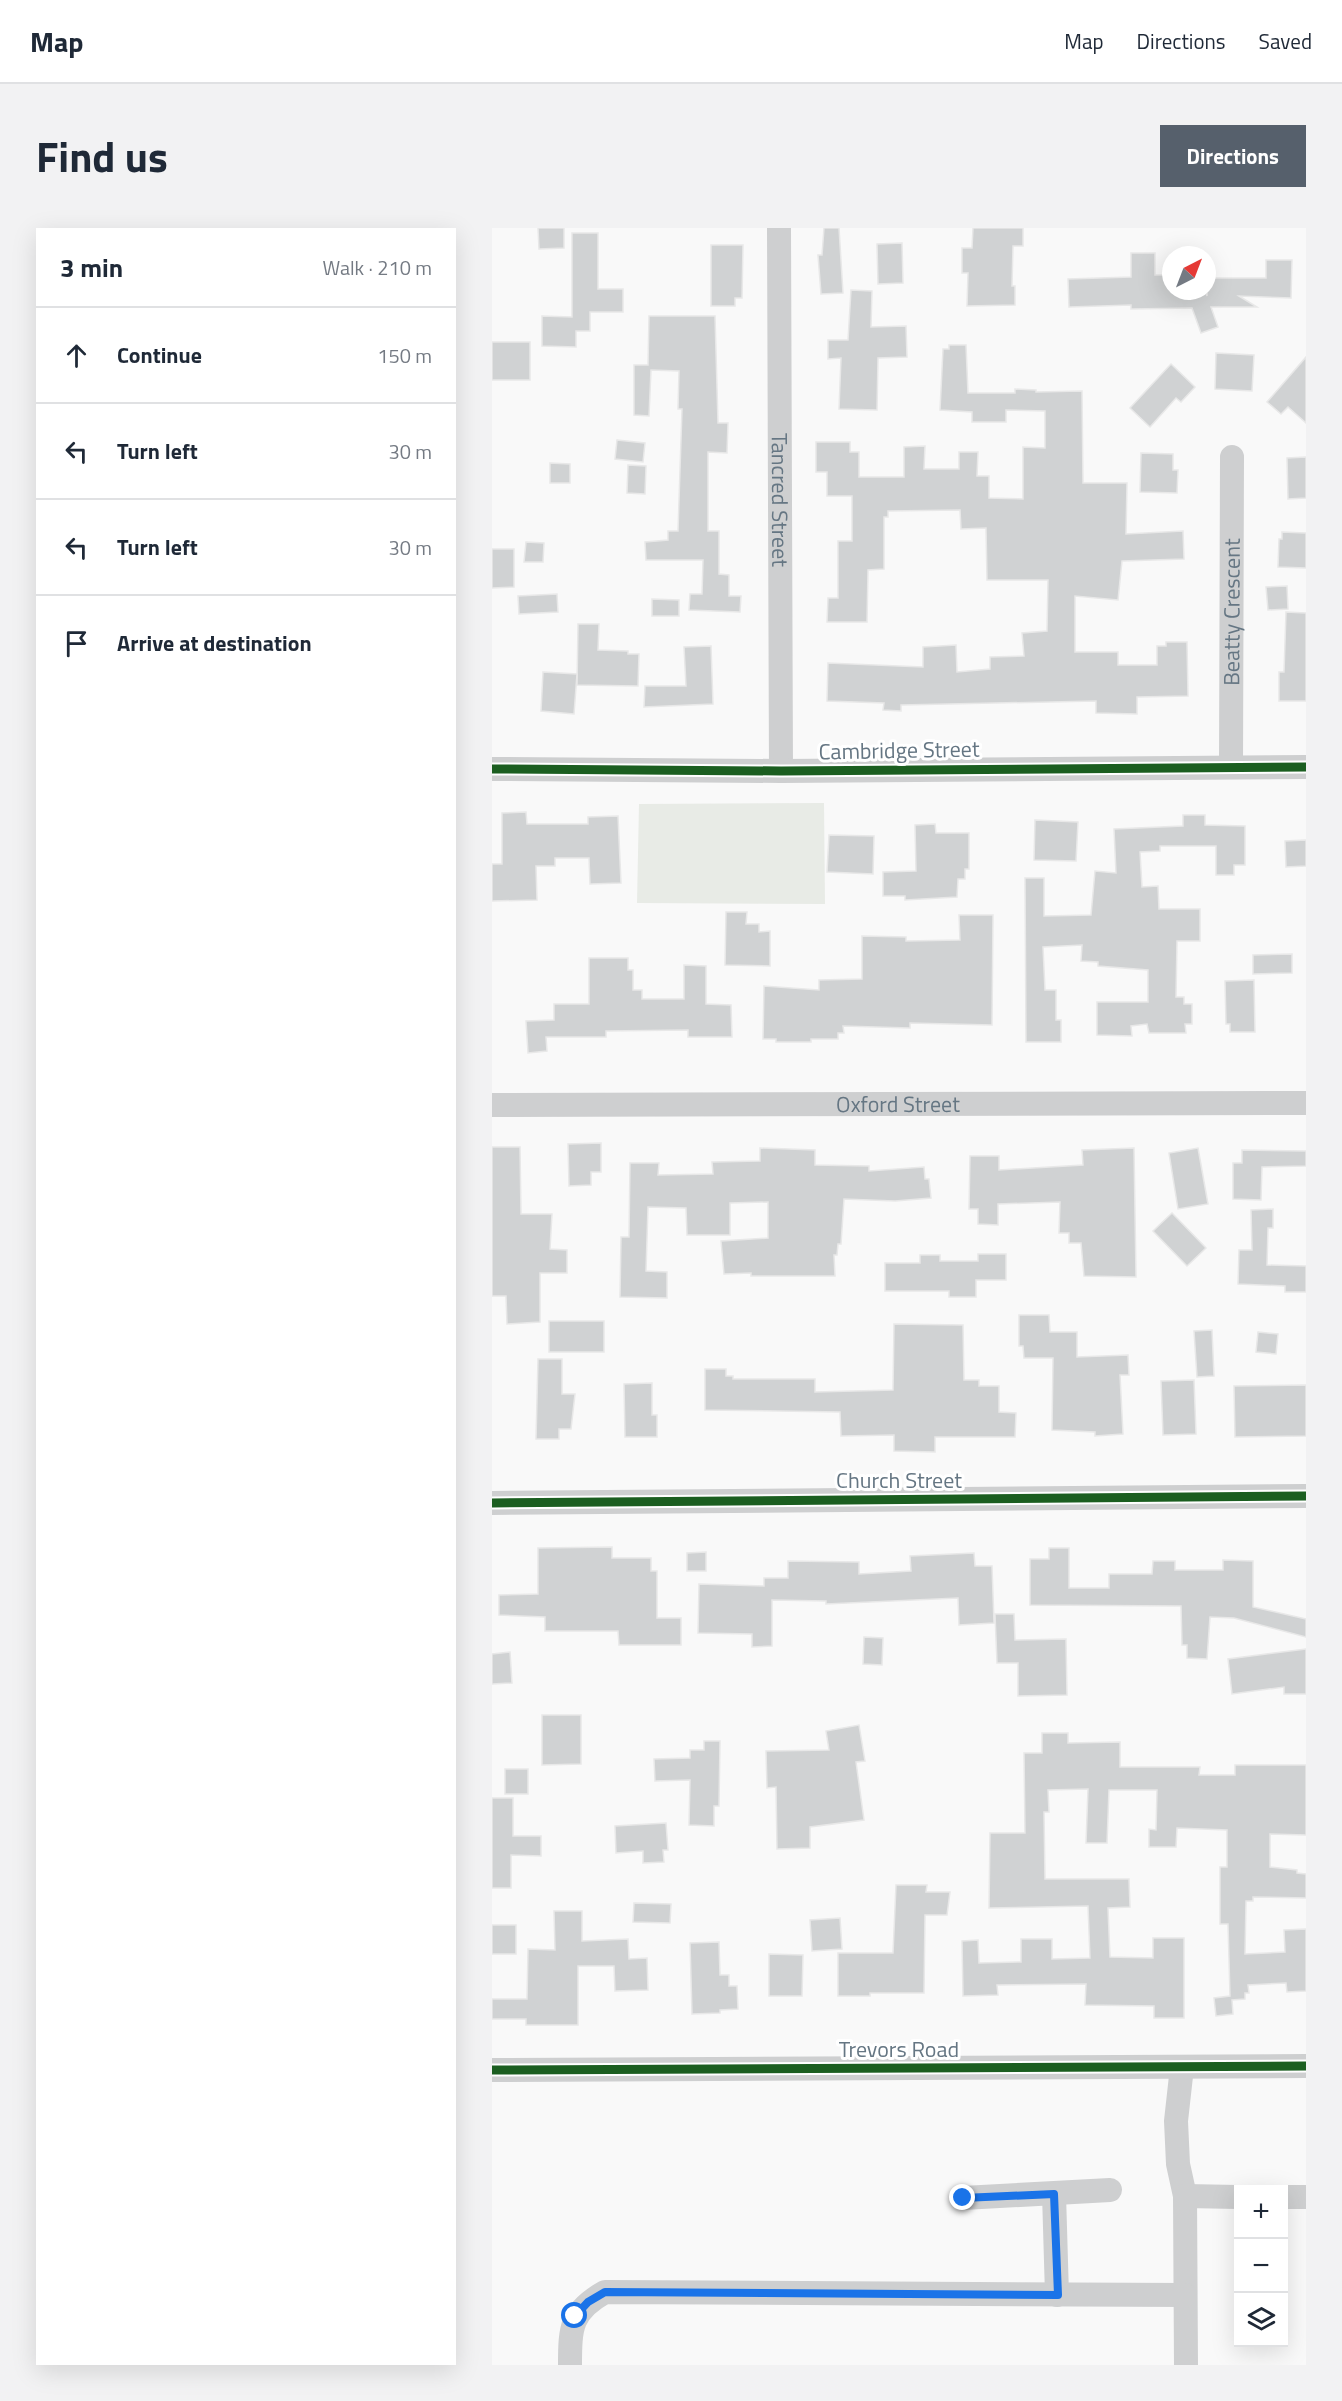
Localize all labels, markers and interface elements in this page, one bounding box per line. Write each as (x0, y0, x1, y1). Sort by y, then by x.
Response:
text: Map (30, 20, 84, 63)
text: Map (1064, 25, 1104, 57)
text: Directions (1137, 25, 1226, 57)
text: Saved (1259, 25, 1312, 57)
text: Find us (36, 124, 168, 188)
button: Directions (1160, 125, 1306, 187)
north arrow (1162, 246, 1216, 300)
text: 3 min (60, 248, 123, 287)
text: Walk · 210 m (323, 252, 432, 283)
text: Continue (117, 338, 202, 372)
icon: ahead (60, 339, 93, 372)
text: 150 m (377, 340, 432, 371)
street label: Tancred Street (763, 433, 797, 567)
text: Turn left (117, 434, 198, 468)
icon: left (60, 435, 93, 468)
text: 30 m (388, 436, 432, 467)
text: Turn left (117, 530, 198, 564)
icon: left (60, 531, 93, 564)
text: 30 m (388, 532, 432, 563)
street label: Beatty Crescent (1214, 538, 1249, 686)
text: Arrive at destination (117, 626, 312, 660)
icon: arrive (60, 627, 93, 660)
street label: Cambridge Street (818, 732, 980, 768)
street label: Oxford Street (836, 1087, 960, 1121)
street label: Church Street (836, 1463, 962, 1497)
street label: Trevors Road (839, 2032, 959, 2066)
route end (949, 2184, 975, 2210)
map controls (1234, 2185, 1288, 2347)
button: + (1234, 2185, 1288, 2239)
button: − (1234, 2239, 1288, 2293)
button: layers (1234, 2293, 1288, 2347)
route start (561, 2302, 587, 2328)

